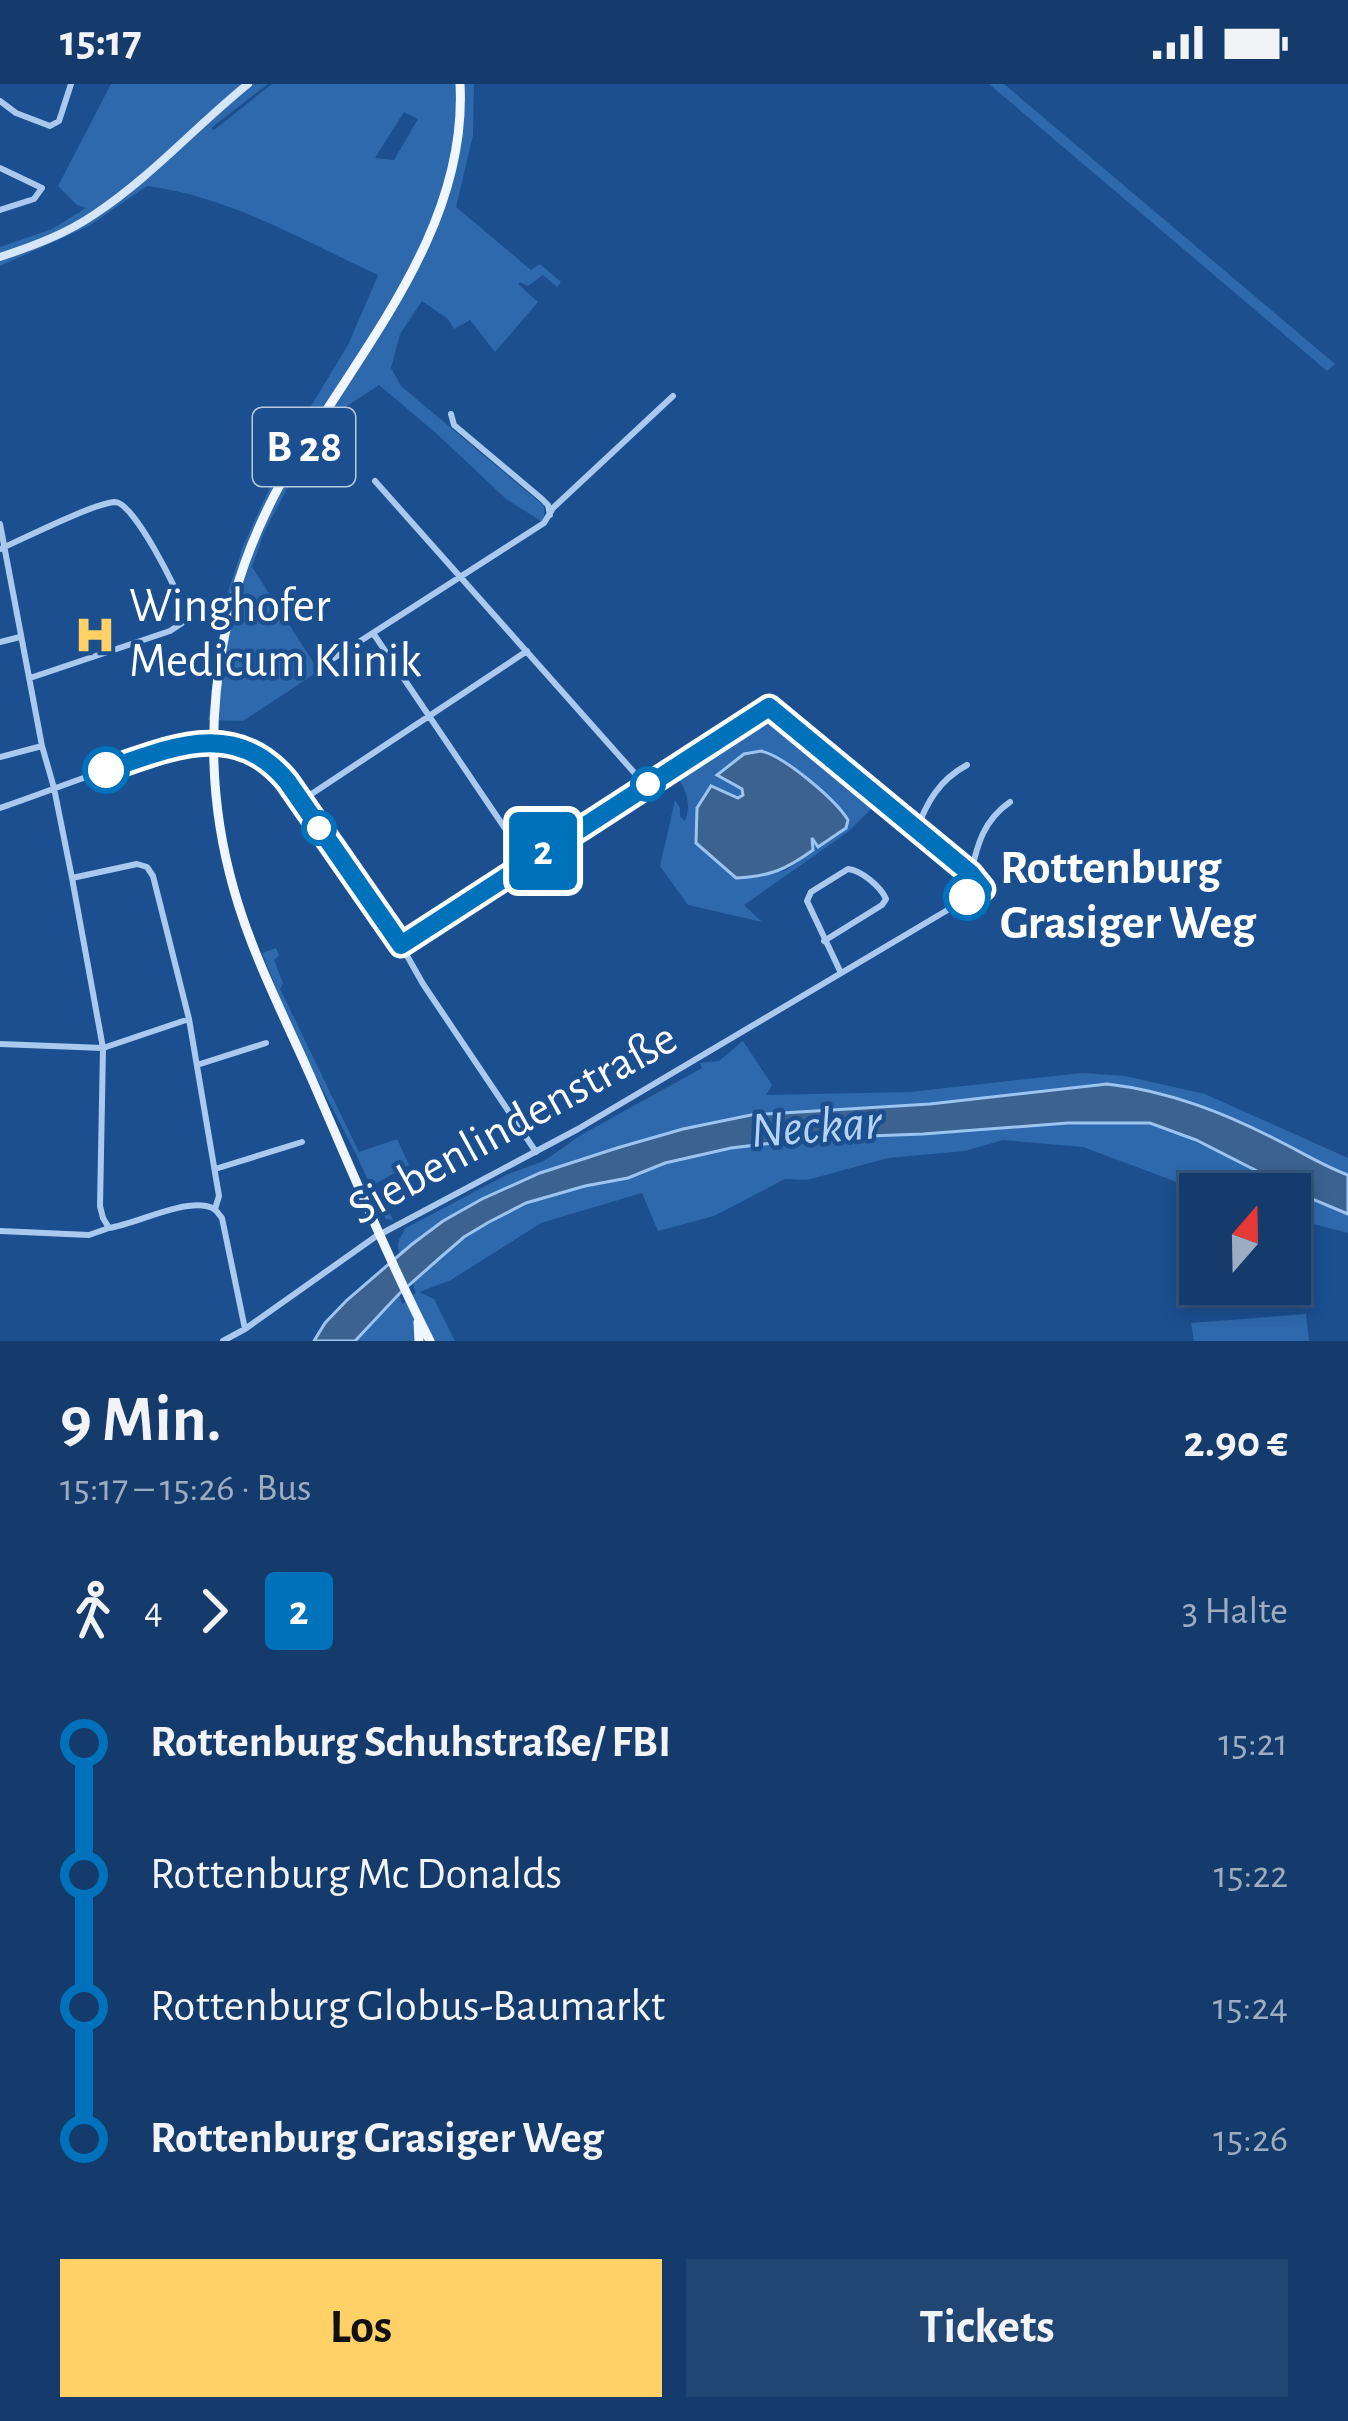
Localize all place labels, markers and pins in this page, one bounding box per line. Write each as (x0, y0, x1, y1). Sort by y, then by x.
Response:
place label: Winghofer Medicum Klinik (129, 583, 421, 686)
hospital icon: Winghofer Medicum Klinik (72, 612, 118, 658)
unlabelled marker (84, 748, 128, 792)
unlabelled marker (632, 768, 664, 800)
unlabelled marker (303, 812, 335, 844)
place label: Rottenburg Grasiger Weg (1000, 845, 1257, 948)
marker: Rottenburg Grasiger Weg (945, 875, 989, 919)

